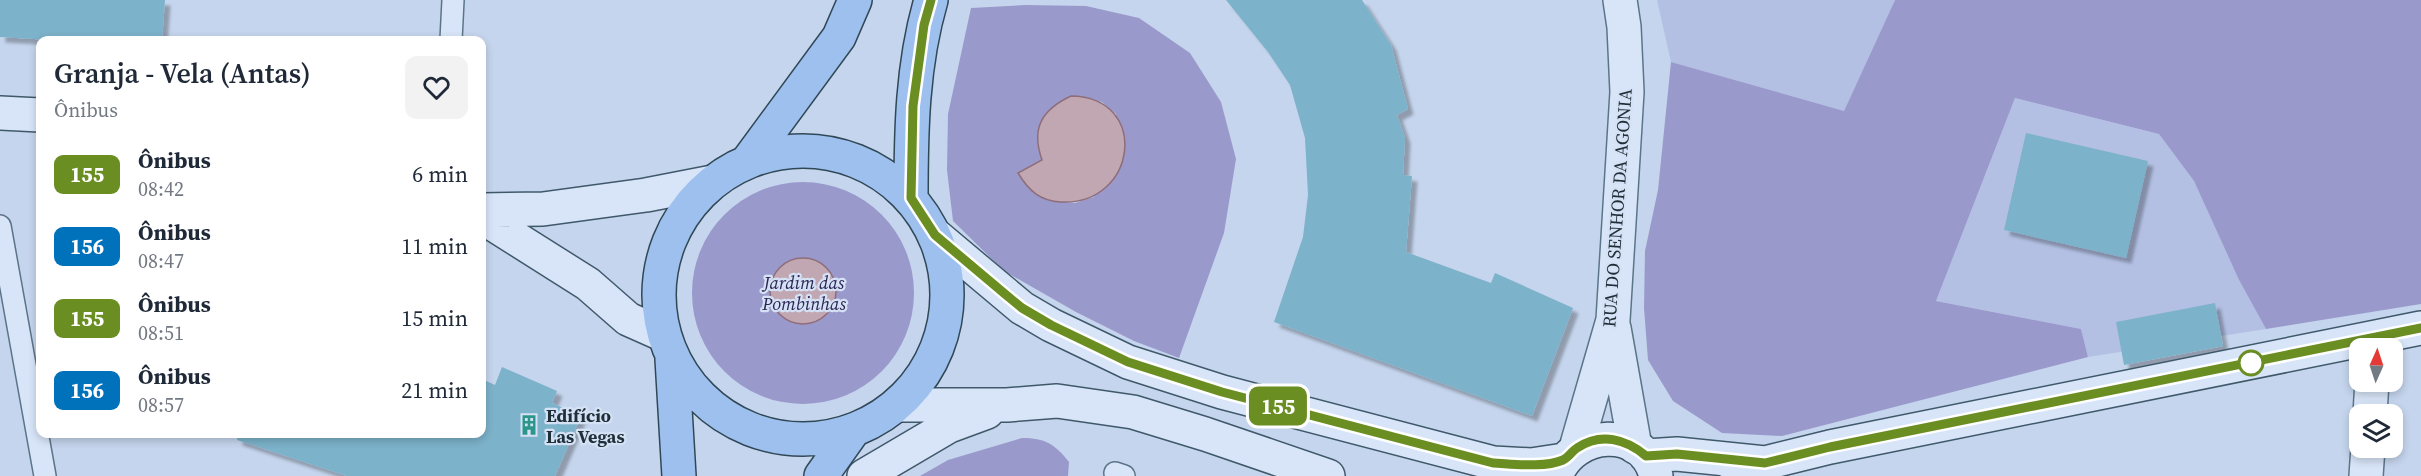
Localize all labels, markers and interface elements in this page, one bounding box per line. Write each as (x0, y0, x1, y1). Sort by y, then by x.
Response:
text: Granja - Vela (Antas) (54, 54, 311, 92)
button: heart (405, 56, 468, 119)
street label: RUA DO SENHOR DA AGONIA (1596, 88, 1638, 328)
text: Ônibus (54, 96, 118, 124)
text: Ônibus (138, 145, 211, 175)
text: 6 min (412, 159, 468, 189)
text: 155 (70, 160, 104, 189)
text: 08:42 (138, 175, 184, 203)
text: Ônibus (138, 217, 211, 247)
text: 11 min (401, 231, 468, 261)
text: 156 (70, 232, 104, 261)
text: 08:47 (138, 247, 184, 275)
park label: Jardim das Pombinhas (761, 270, 846, 316)
text: Ônibus (138, 289, 211, 319)
text: 15 min (401, 303, 468, 333)
text: 155 (70, 304, 104, 333)
text: 08:51 (138, 319, 184, 347)
north arrow (2349, 338, 2403, 392)
map controls (2349, 338, 2403, 458)
unlabelled marker (2238, 350, 2264, 376)
text: Ônibus (138, 361, 211, 391)
text: 21 min (401, 375, 468, 405)
text: 156 (70, 376, 104, 405)
line badge: 155 (1244, 386, 1312, 426)
text: 08:57 (138, 391, 184, 419)
text: 155 (1261, 392, 1295, 421)
place label: Edifício Las Vegas (546, 403, 625, 449)
button: layers (2349, 404, 2403, 458)
building icon: Edifício Las Vegas (517, 413, 541, 437)

